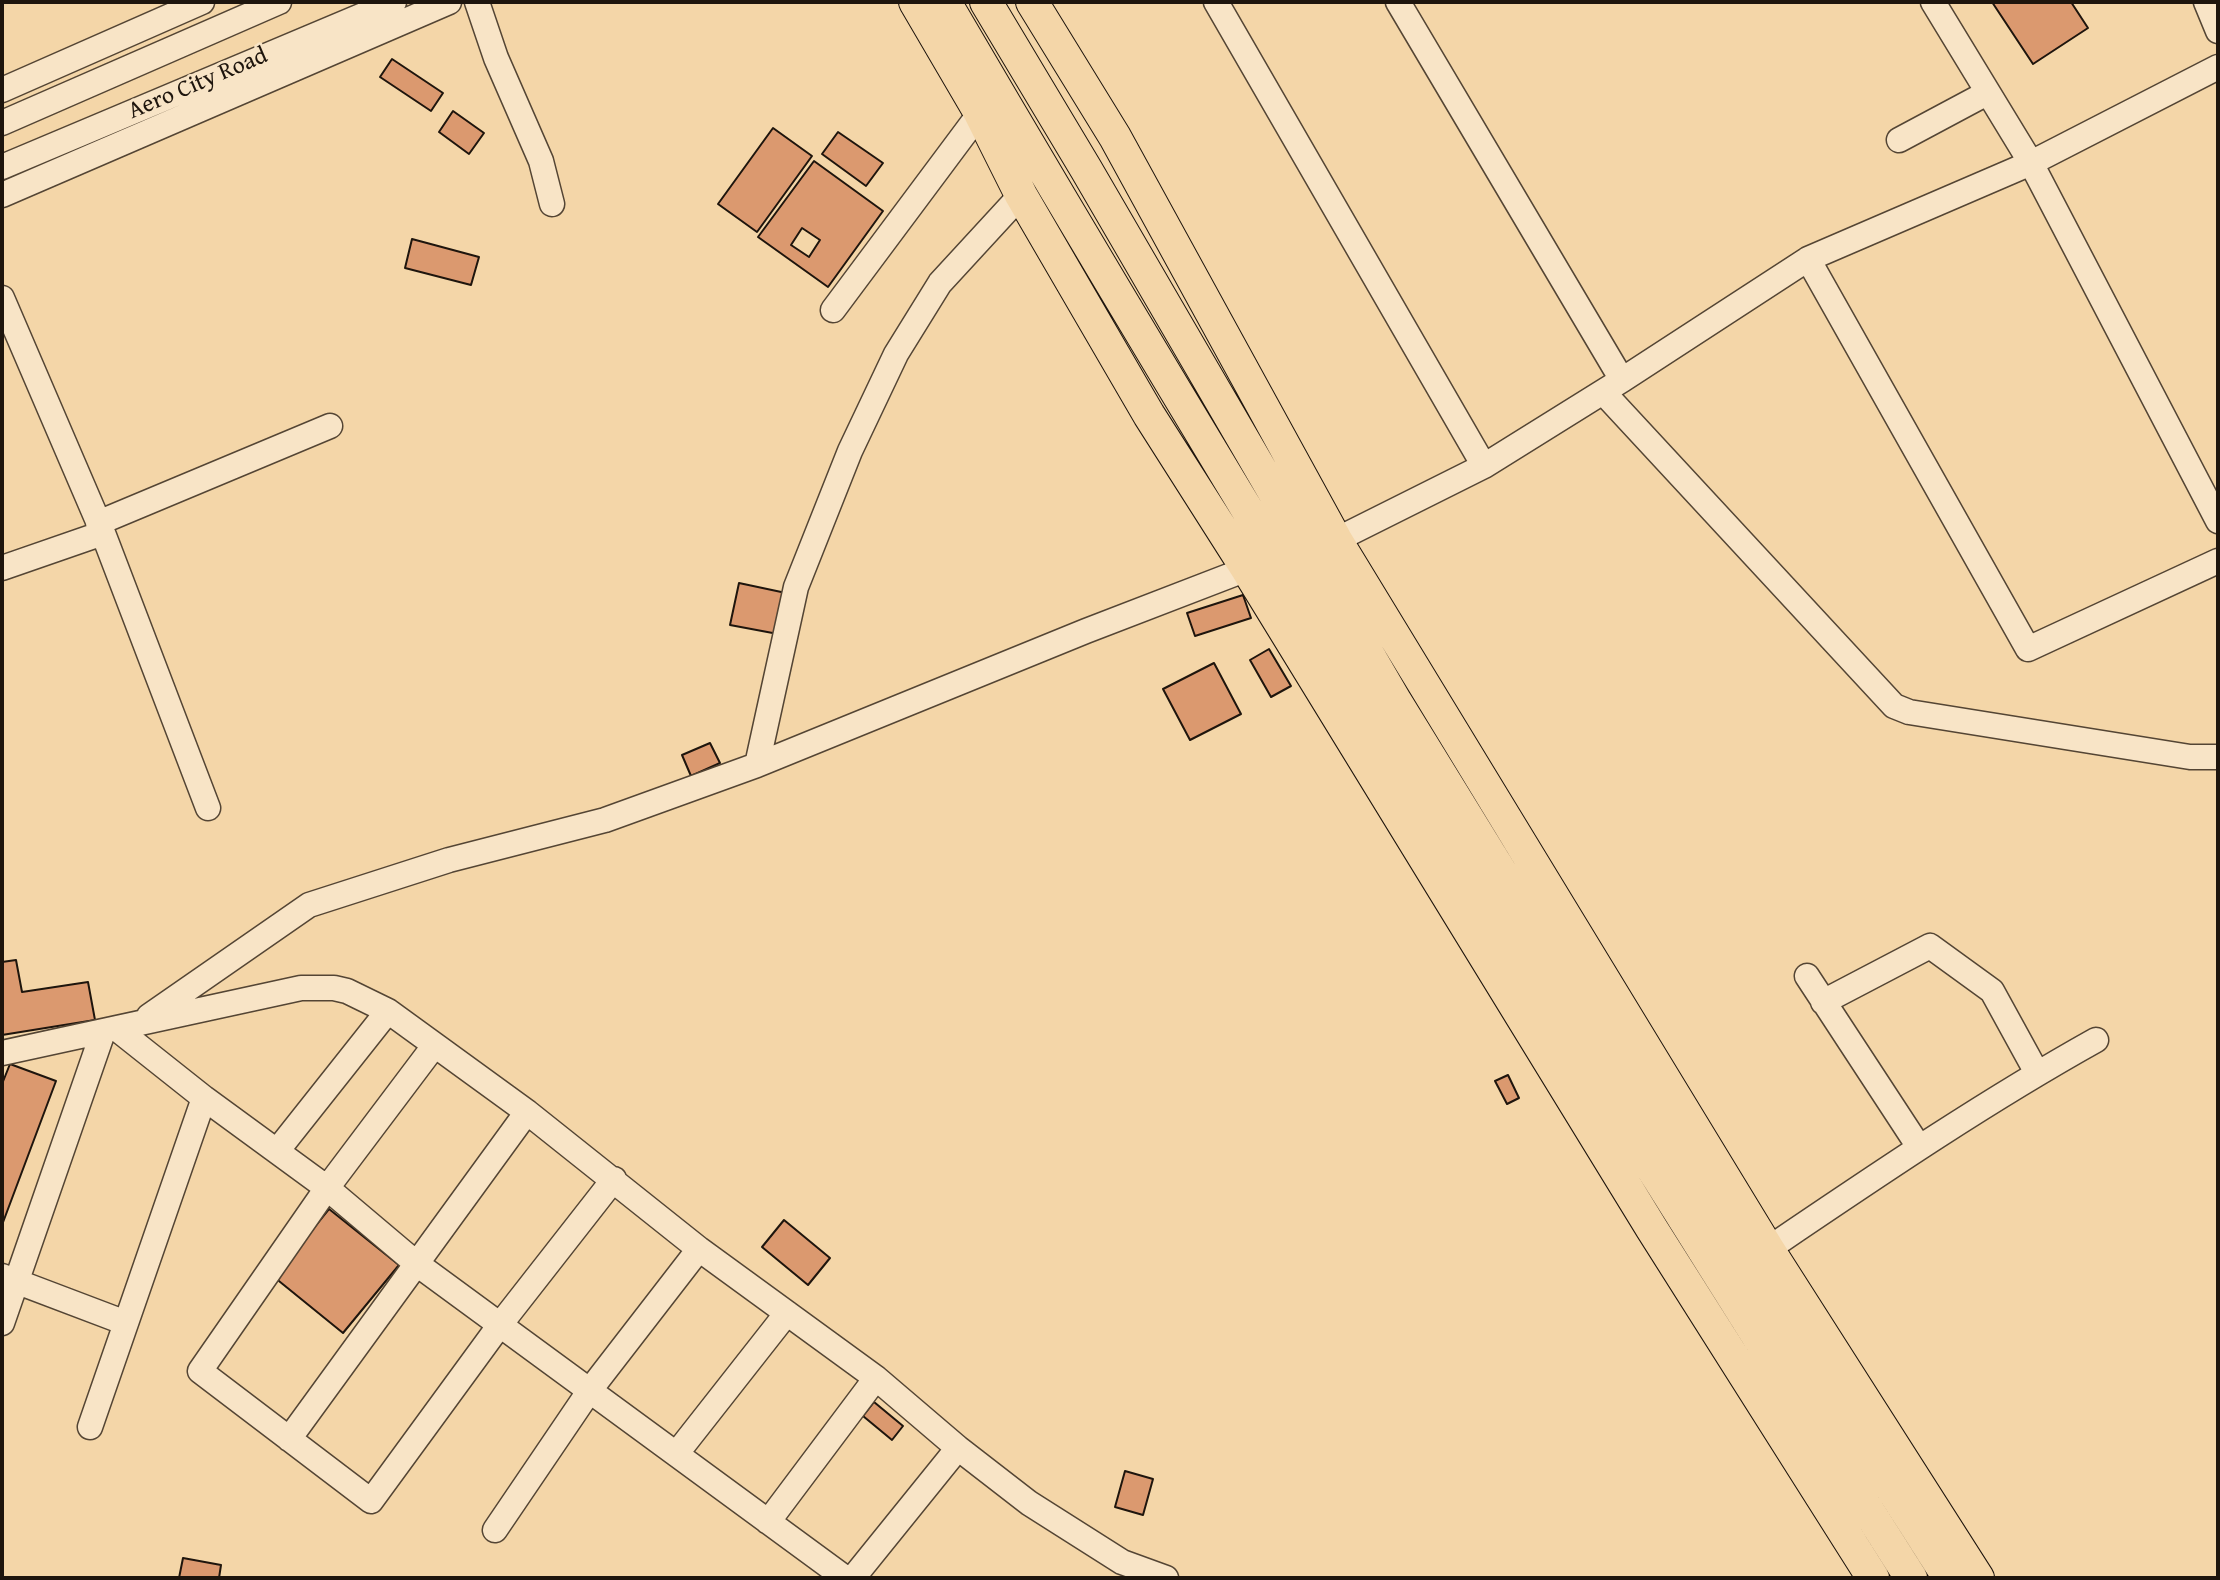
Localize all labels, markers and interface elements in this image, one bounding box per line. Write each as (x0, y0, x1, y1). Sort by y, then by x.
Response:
street label: Aero City Road (124, 42, 272, 126)

